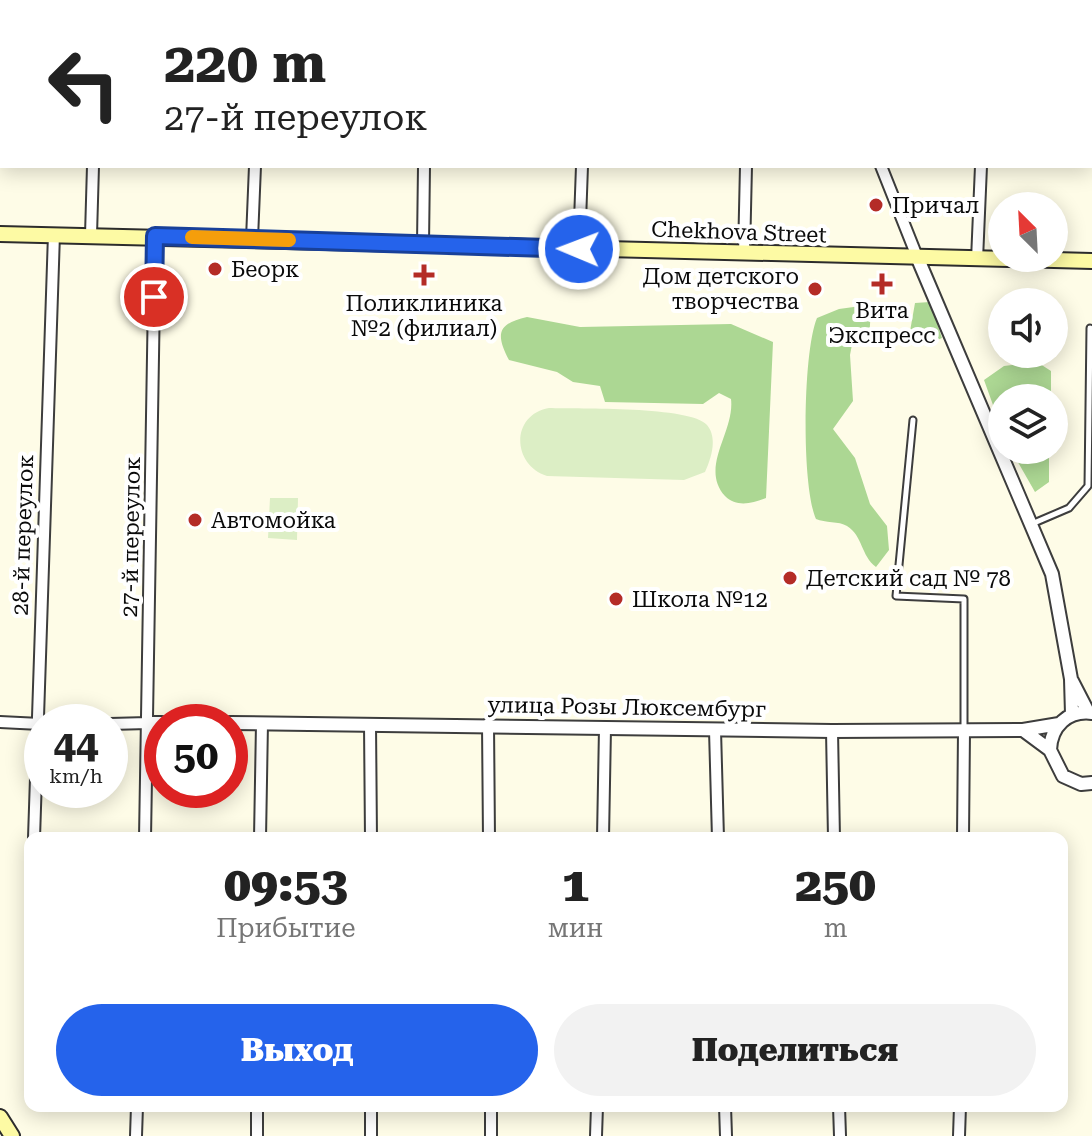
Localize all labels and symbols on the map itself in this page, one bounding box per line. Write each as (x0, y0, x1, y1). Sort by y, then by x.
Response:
north arrow (988, 192, 1068, 272)
place label: Причал (892, 193, 979, 218)
marker: Причал (867, 196, 885, 214)
position arrow (537, 207, 621, 291)
street label: Chekhova Street (651, 216, 827, 248)
place label: Беорк (231, 257, 299, 282)
marker: Беорк (206, 260, 224, 278)
pin (120, 263, 188, 331)
marker: Поликлиника №2 (филиал) (413, 264, 435, 286)
place label: Дом детского творчества (643, 264, 799, 314)
marker: Вита Экспресс (873, 275, 891, 293)
marker: Дом детского творчества (806, 280, 824, 298)
place label: Поликлиника №2 (филиал) (346, 291, 503, 341)
place label: Вита Экспресс (828, 298, 936, 348)
street label: 28-й переулок (8, 454, 38, 616)
street label: 27-й переулок (117, 456, 145, 618)
place label: Автомойка (211, 508, 336, 533)
marker: Автомойка (186, 511, 204, 529)
place label: Детский сад № 78 (806, 566, 1011, 591)
marker: Детский сад № 78 (781, 569, 799, 587)
place label: Школа №12 (632, 587, 768, 612)
marker: Школа №12 (607, 590, 625, 608)
street label: улица Розы Люксембург (487, 692, 767, 722)
speed limit sign: 50 (144, 704, 248, 808)

